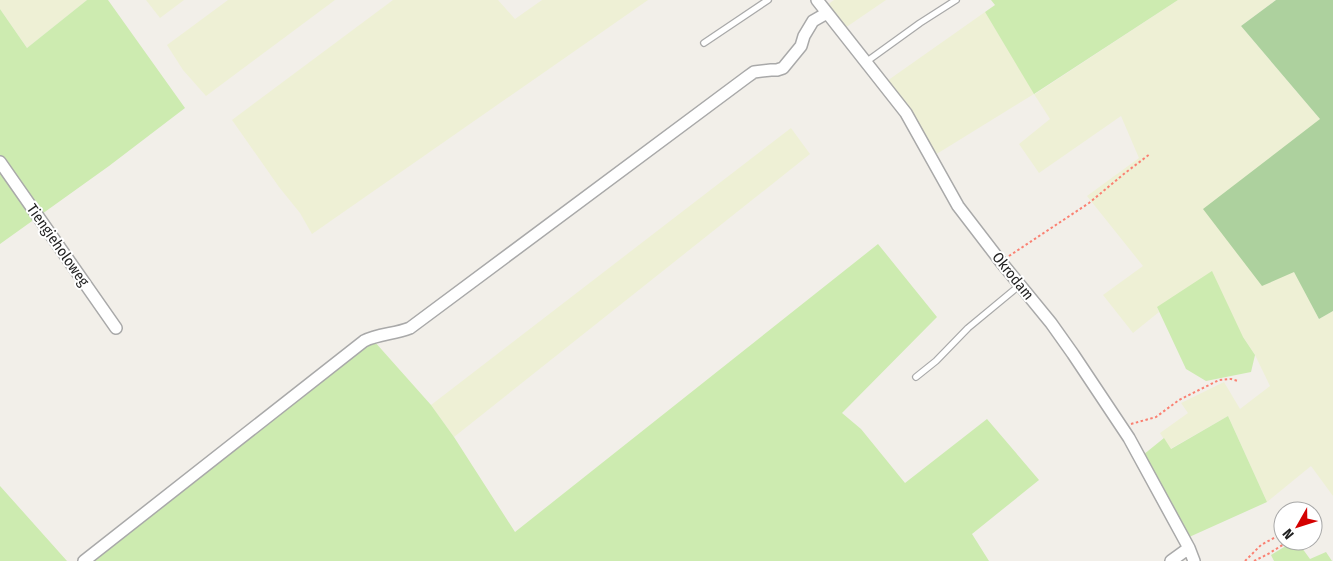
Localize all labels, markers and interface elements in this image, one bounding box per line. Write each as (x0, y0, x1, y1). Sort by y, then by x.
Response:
street label: Tiengieholoweg (23, 200, 93, 290)
street label: Okrodam (988, 249, 1038, 303)
north arrow (1273, 501, 1323, 551)
text: N (1279, 525, 1298, 542)

